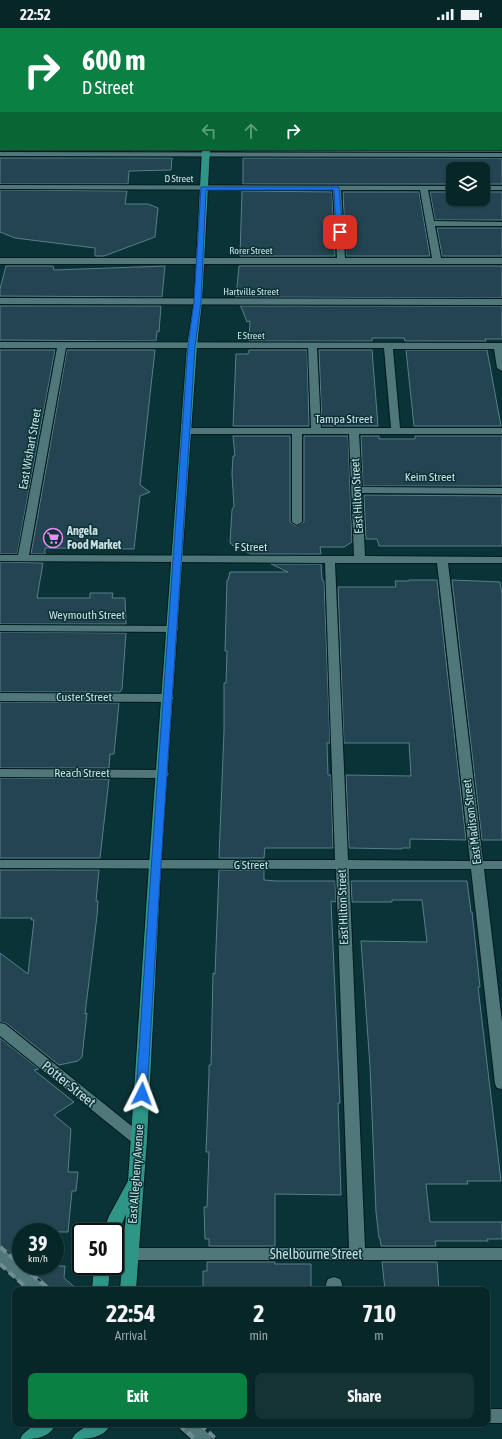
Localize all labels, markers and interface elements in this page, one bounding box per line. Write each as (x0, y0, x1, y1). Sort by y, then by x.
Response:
text: 22:52 (20, 6, 51, 23)
icon: right (16, 44, 68, 96)
text: 600 m (82, 44, 145, 76)
text: D Street (82, 77, 134, 98)
icon: left (198, 120, 220, 142)
icon: ahead (240, 120, 262, 142)
icon: right (282, 120, 304, 142)
map controls (446, 162, 490, 206)
button: layers (446, 162, 490, 206)
street label: D Street (165, 173, 194, 184)
pin (323, 215, 357, 249)
icon: arrive (329, 221, 351, 243)
street label: Rorer Street (229, 245, 273, 256)
street label: Hartville Street (223, 286, 279, 297)
street label: E Street (237, 330, 265, 341)
street label: East Wishart Street (16, 407, 44, 491)
street label: Tampa Street (315, 412, 373, 426)
street label: East Hilton Street (348, 457, 366, 534)
street label: Keim Street (405, 470, 456, 484)
place label: Angela Food Market (66, 524, 122, 552)
supermarket icon: Angela Food Market (42, 527, 64, 549)
street label: F Street (235, 540, 268, 554)
street label: Weymouth Street (49, 608, 126, 622)
street label: Custer Street (56, 690, 112, 704)
street label: Reach Street (54, 766, 110, 780)
street label: East Madison Street (460, 778, 484, 865)
street label: G Street (234, 858, 269, 872)
street label: East Hilton Street (335, 868, 351, 945)
street label: Potter Street (39, 1058, 99, 1110)
position arrow (121, 1073, 163, 1115)
street label: East Allegheny Avenue (126, 1124, 146, 1224)
speed limit sign: 50 (72, 1223, 124, 1275)
text: 39 (29, 1232, 47, 1255)
street label: Shelbourne Street (270, 1246, 362, 1262)
text: km/h (28, 1253, 48, 1264)
text: 22:54 (106, 1300, 155, 1327)
text: 2 (253, 1300, 264, 1327)
text: 710 (362, 1300, 396, 1327)
text: Arrival (115, 1328, 147, 1343)
text: min (249, 1328, 268, 1343)
text: m (374, 1328, 384, 1343)
button: Exit (28, 1373, 247, 1419)
button: Share (255, 1373, 474, 1419)

